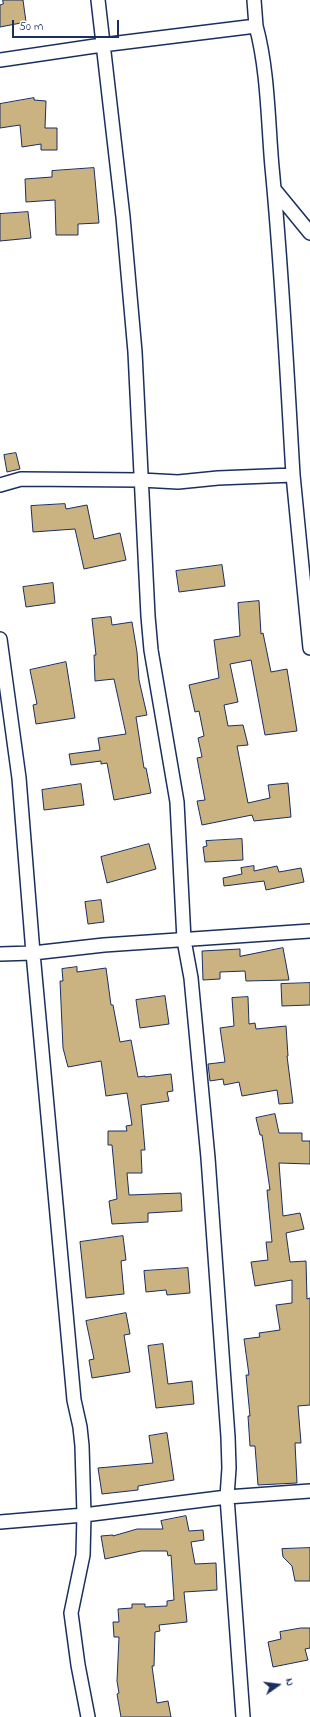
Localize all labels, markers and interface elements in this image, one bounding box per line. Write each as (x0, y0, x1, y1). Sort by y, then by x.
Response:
scale bar (14, 12, 121, 38)
text: 50 m (19, 18, 43, 36)
north arrow (258, 1665, 298, 1705)
text: N (281, 1677, 298, 1688)

